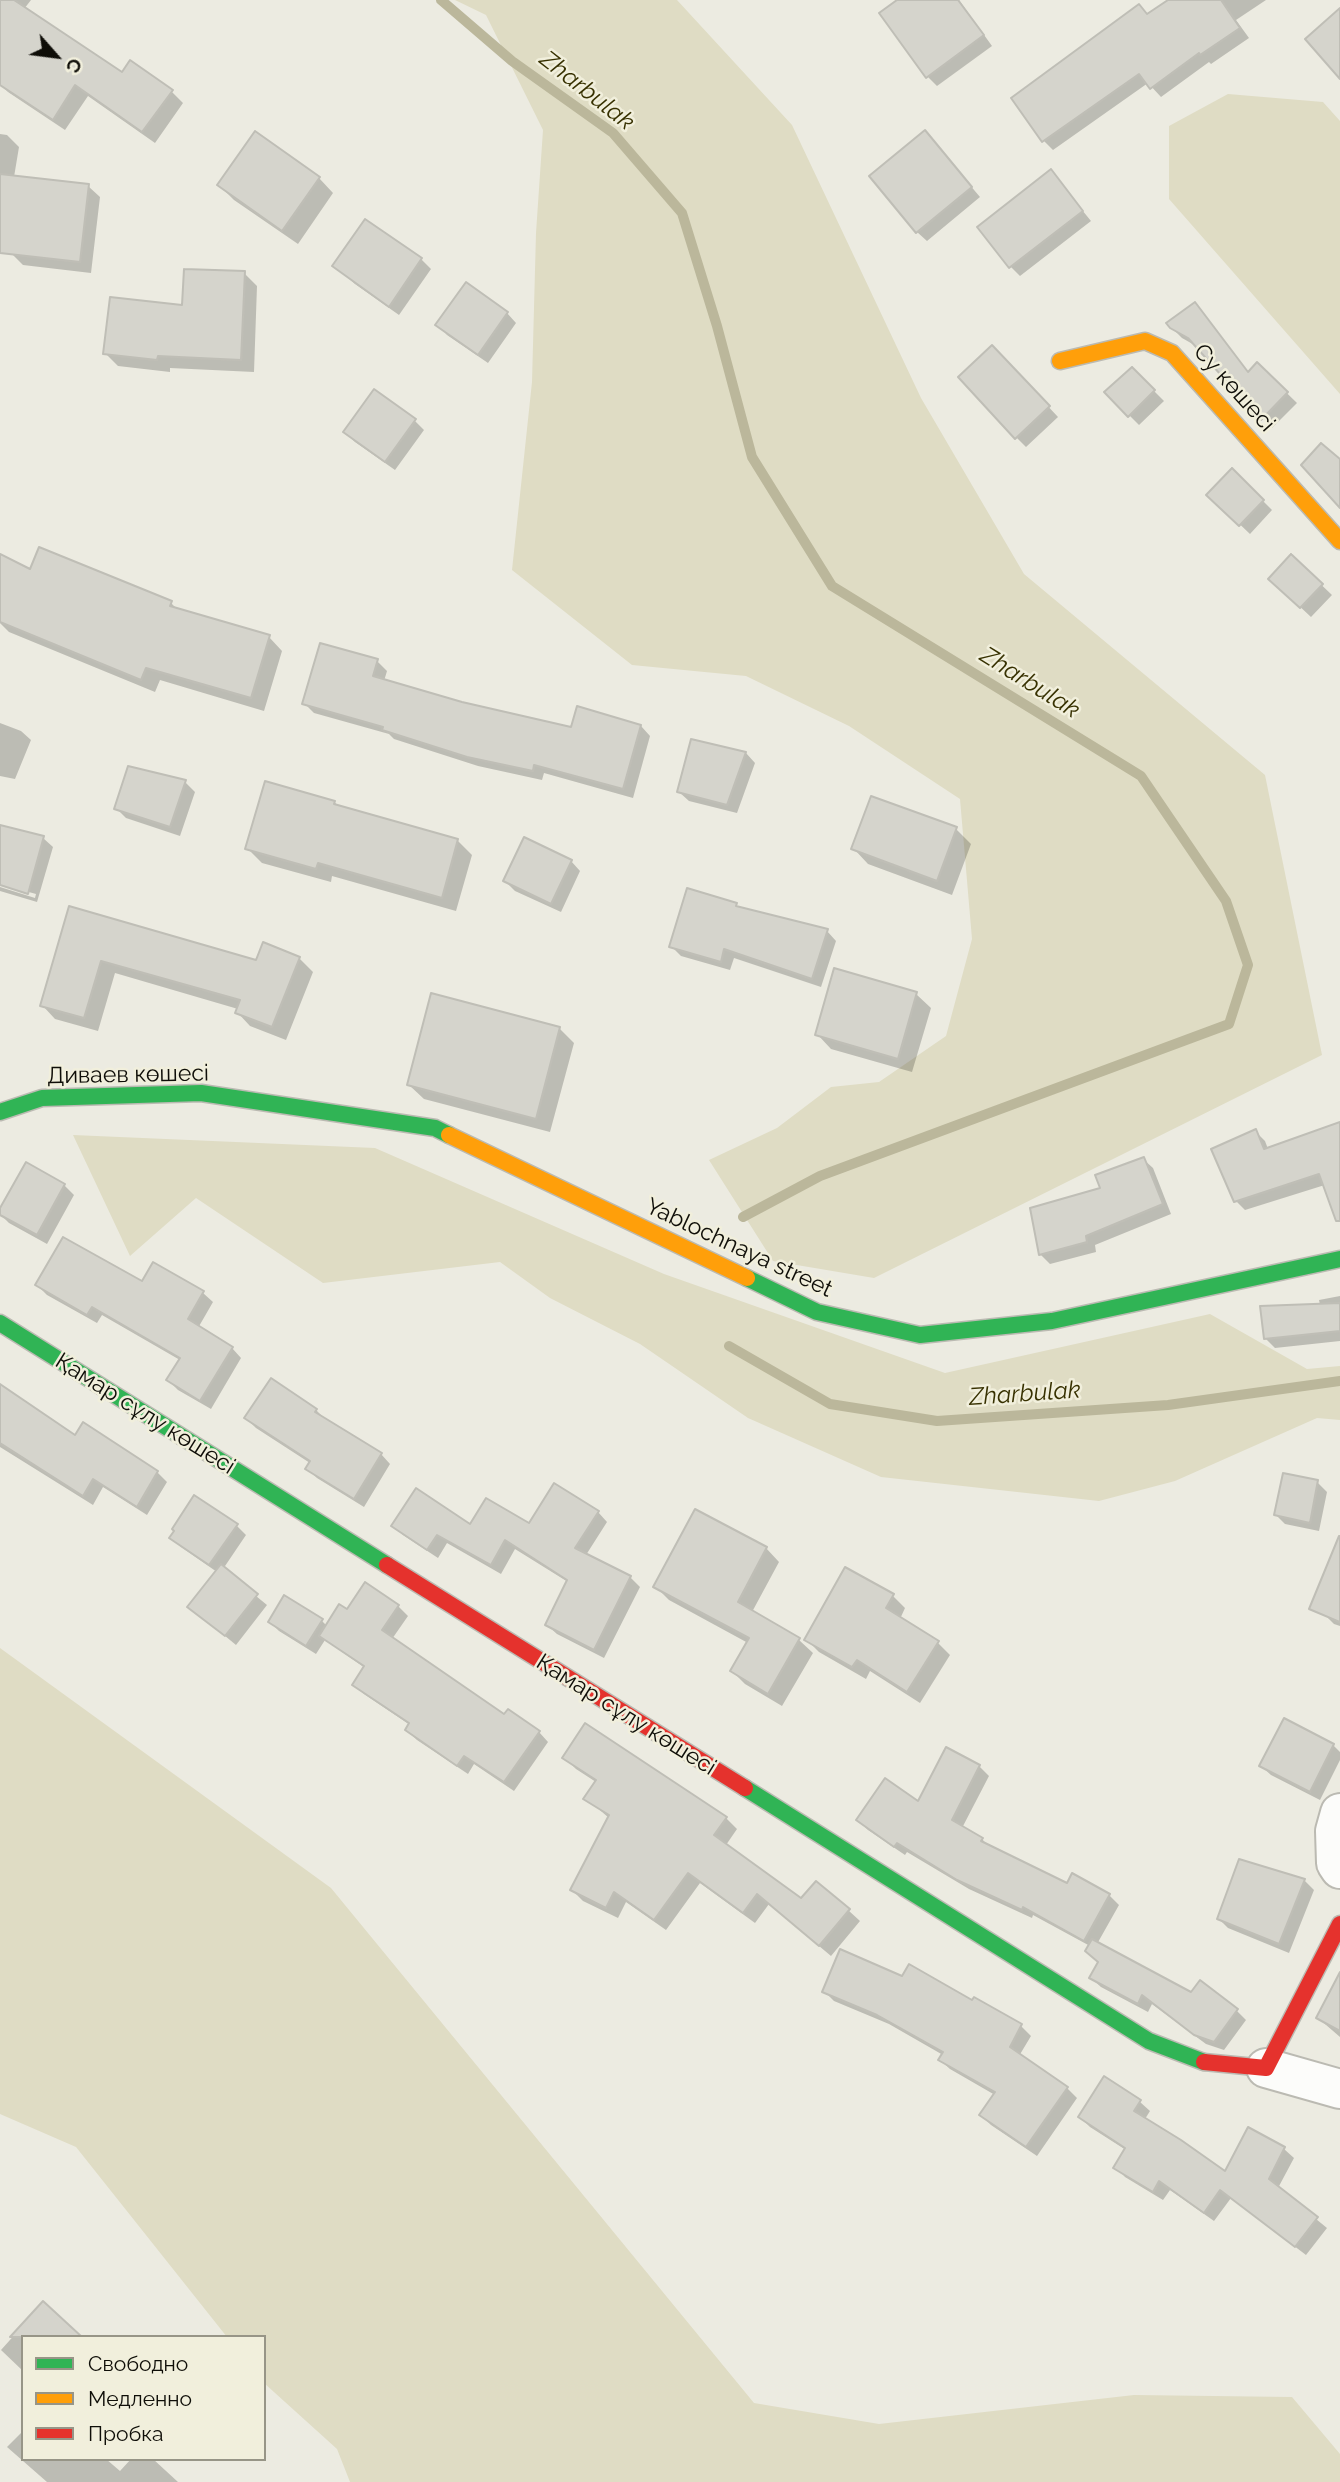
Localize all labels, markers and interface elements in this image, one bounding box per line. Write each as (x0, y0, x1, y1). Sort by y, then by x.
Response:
north arrow (21, 21, 91, 91)
water label: Zharbulak (534, 45, 640, 137)
text: С (62, 55, 87, 77)
street label: Су көшесі (1187, 338, 1281, 438)
water label: Zharbulak (975, 641, 1085, 725)
street label: Диваев көшесі (47, 1060, 209, 1090)
street label: Yablochnaya street (641, 1193, 837, 1303)
street label: Қамар сұлу көшесі (50, 1348, 240, 1480)
water label: Zharbulak (968, 1376, 1082, 1412)
street label: Қамар сұлу көшесі (531, 1649, 721, 1781)
legend (21, 2335, 266, 2461)
text: Свободно (88, 2351, 188, 2376)
text: Медленно (88, 2386, 192, 2411)
text: Пробка (88, 2421, 164, 2446)

